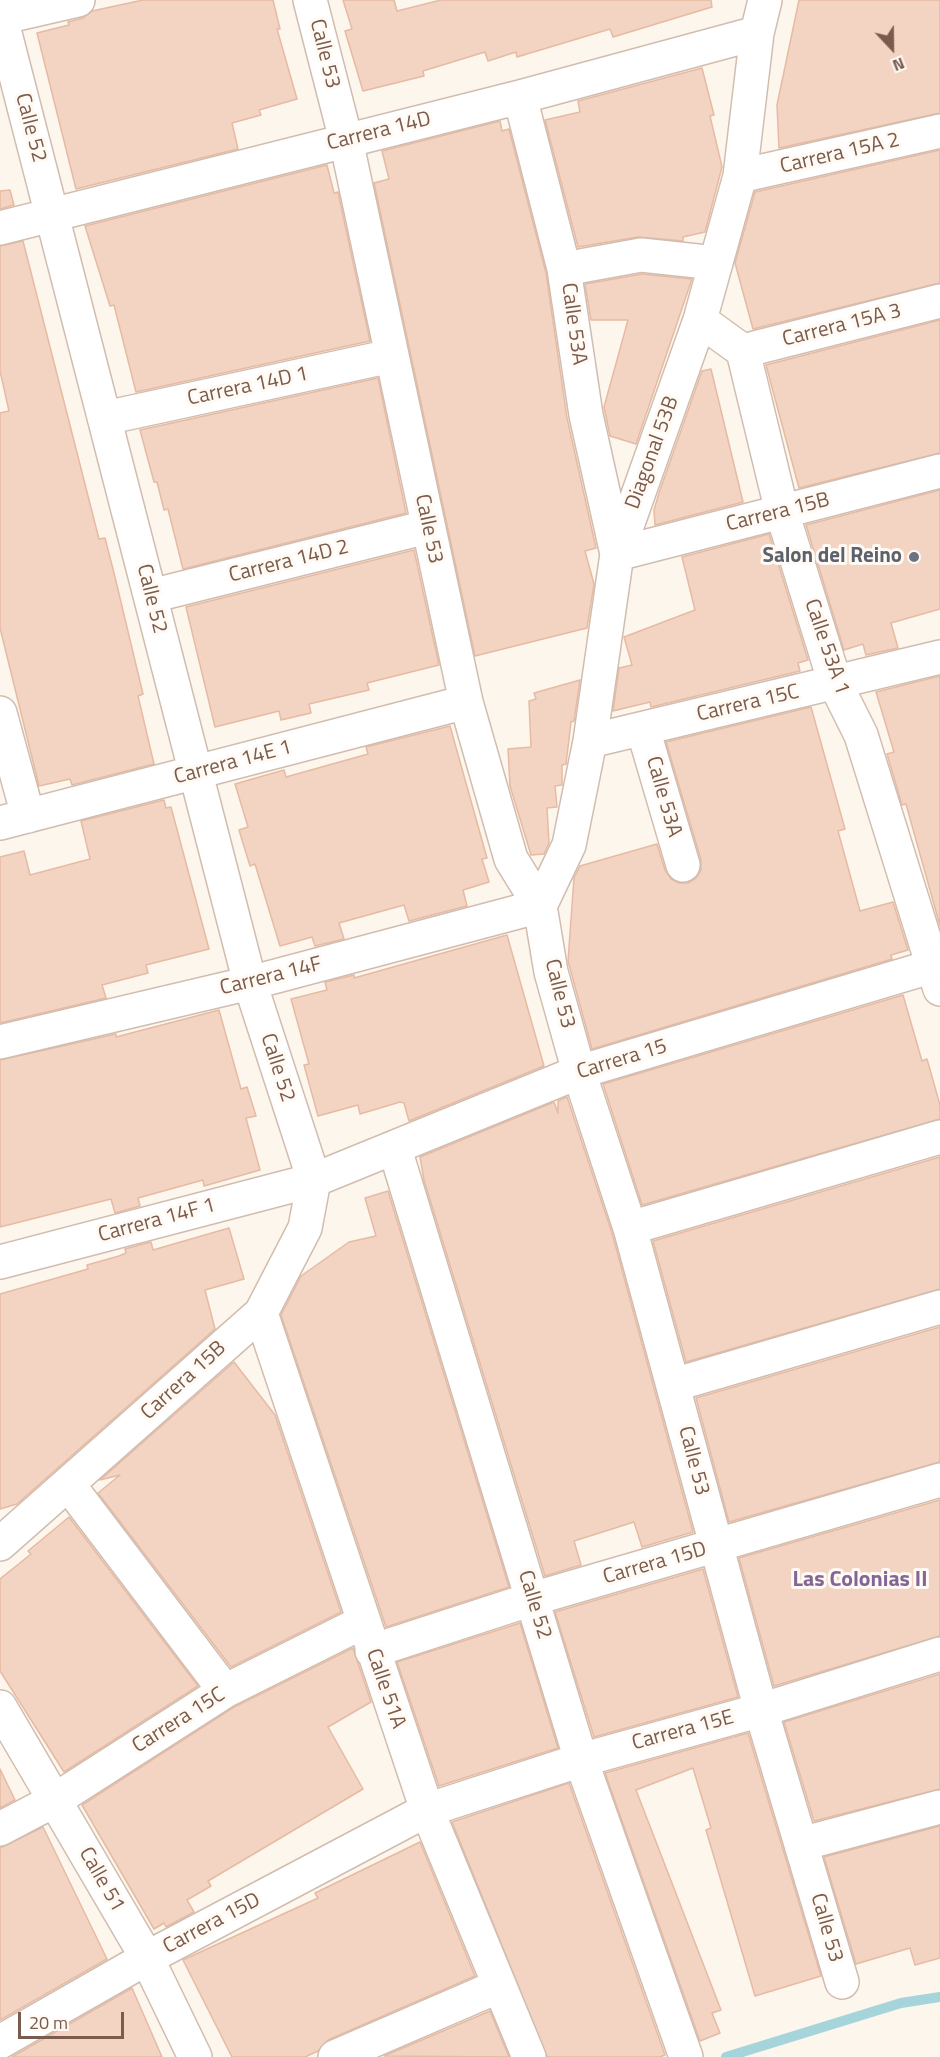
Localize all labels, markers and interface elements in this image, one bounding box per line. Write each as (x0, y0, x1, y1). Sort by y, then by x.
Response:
street label: Calle 53 (303, 17, 345, 91)
north arrow (862, 18, 922, 78)
text: N (889, 51, 908, 78)
street label: Calle 52 (9, 91, 51, 165)
street label: Carrera 14D (324, 107, 434, 157)
street label: Carrera 15A 2 (778, 128, 902, 180)
street label: Calle 53A (555, 281, 591, 367)
street label: Carrera 15A 3 (780, 299, 904, 353)
street label: Carrera 14D 1 (185, 362, 311, 412)
street label: Diagonal 53B (621, 393, 685, 513)
street label: Carrera 15B (724, 488, 832, 538)
street label: Calle 53 (408, 492, 448, 566)
street label: Carrera 14D 2 (226, 535, 352, 589)
place label: Salon del Reino (762, 544, 902, 570)
marker: Salon del Reino (907, 550, 921, 564)
street label: Calle 52 (130, 562, 172, 636)
street label: Calle 53A 1 (798, 596, 854, 698)
street label: Carrera 15C (694, 680, 802, 728)
street label: Carrera 14E 1 (171, 735, 295, 791)
street label: Calle 53A (639, 754, 687, 840)
street label: Carrera 14F (218, 952, 324, 1002)
street label: Calle 53 (538, 957, 580, 1031)
street label: Calle 52 (254, 1031, 300, 1105)
street label: Carrera 15 (574, 1034, 670, 1086)
street label: Carrera 14F 1 (96, 1193, 218, 1249)
street label: Carrera 15B (136, 1336, 232, 1426)
street label: Calle 53 (672, 1424, 714, 1498)
street label: Carrera 15D (600, 1537, 710, 1591)
street label: Calle 52 (512, 1568, 556, 1642)
district label: Las Colonias II (793, 1568, 927, 1594)
street label: Calle 51A (360, 1646, 410, 1732)
street label: Carrera 15C (128, 1683, 230, 1759)
street label: Carrera 15E (629, 1705, 737, 1757)
street label: Calle 51 (72, 1843, 130, 1917)
street label: Carrera 15D (159, 1888, 265, 1960)
street label: Calle 53 (804, 1891, 848, 1965)
scale bar (21, 2000, 128, 2038)
text: 20 m (29, 2009, 68, 2036)

